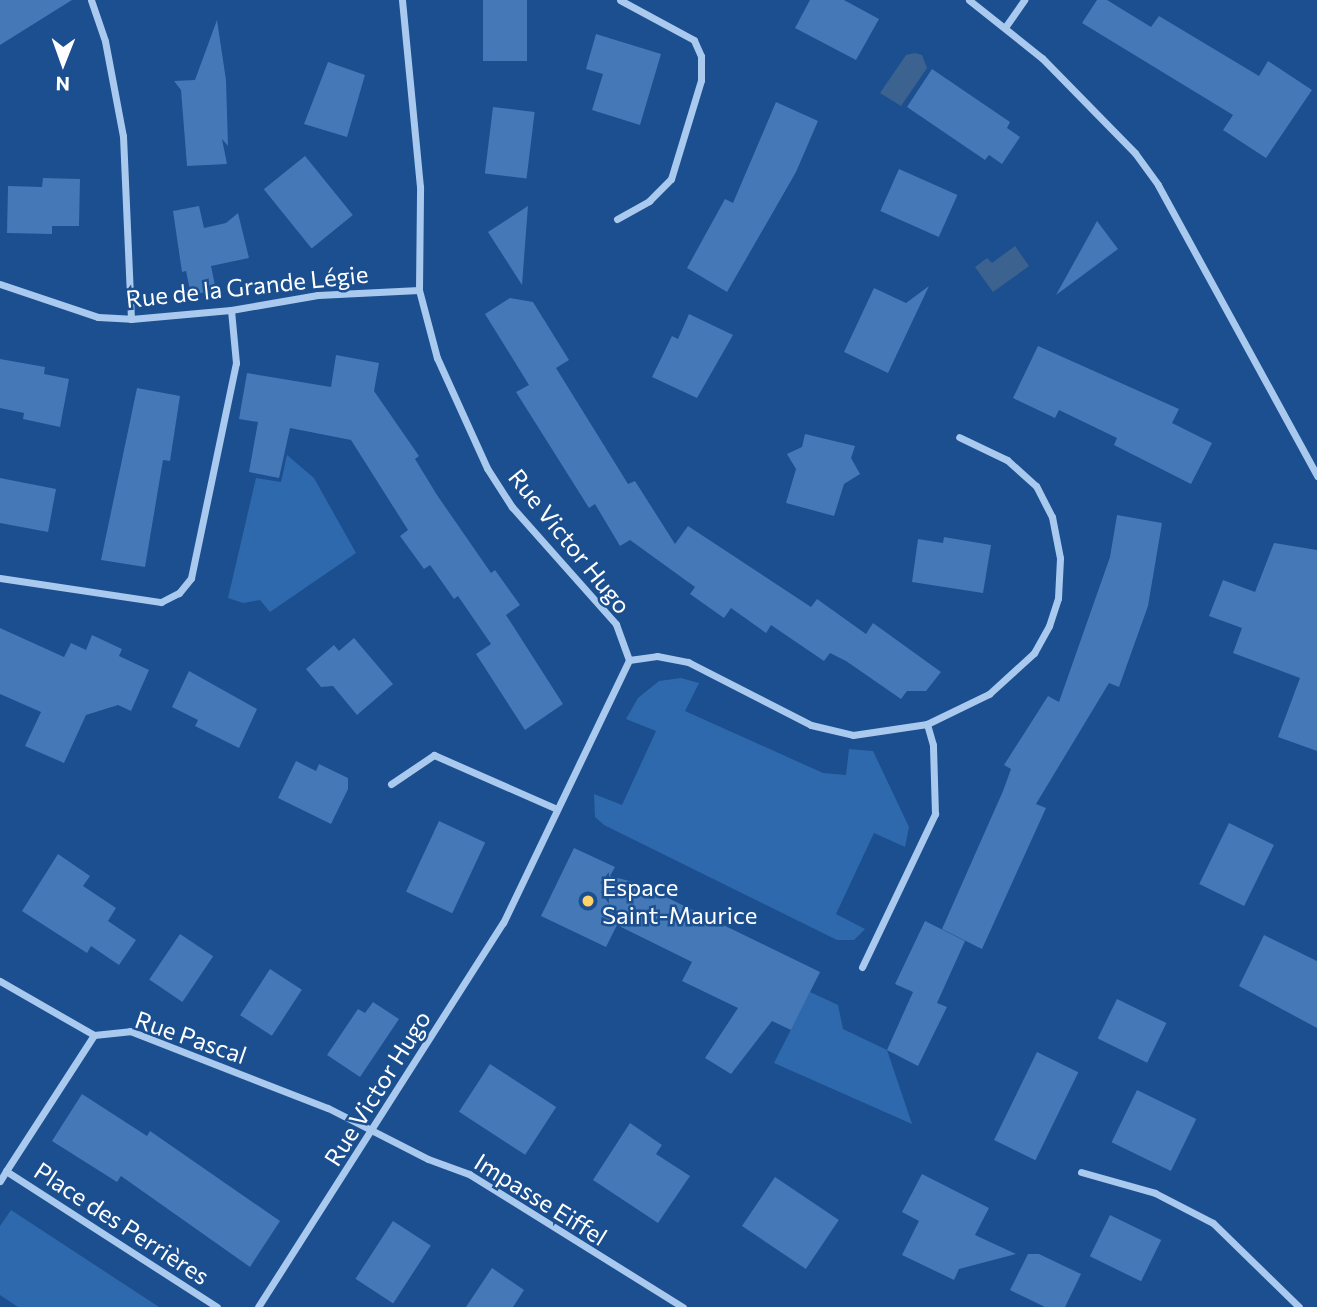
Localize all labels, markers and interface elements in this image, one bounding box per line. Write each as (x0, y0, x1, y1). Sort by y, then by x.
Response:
north arrow (28, 28, 98, 98)
text: N (55, 73, 70, 96)
street label: Rue de la Grande Légie (124, 259, 370, 313)
street label: Rue Victor Hugo (503, 463, 637, 619)
place label: Espace Saint-Maurice (602, 873, 757, 929)
marker: Espace Saint-Maurice (580, 893, 596, 909)
street label: Rue Pascal (132, 1005, 250, 1069)
street label: Rue Victor Hugo (318, 1005, 436, 1171)
street label: Impasse Eiffel (470, 1147, 612, 1251)
street label: Place des Perrières (29, 1156, 215, 1290)

